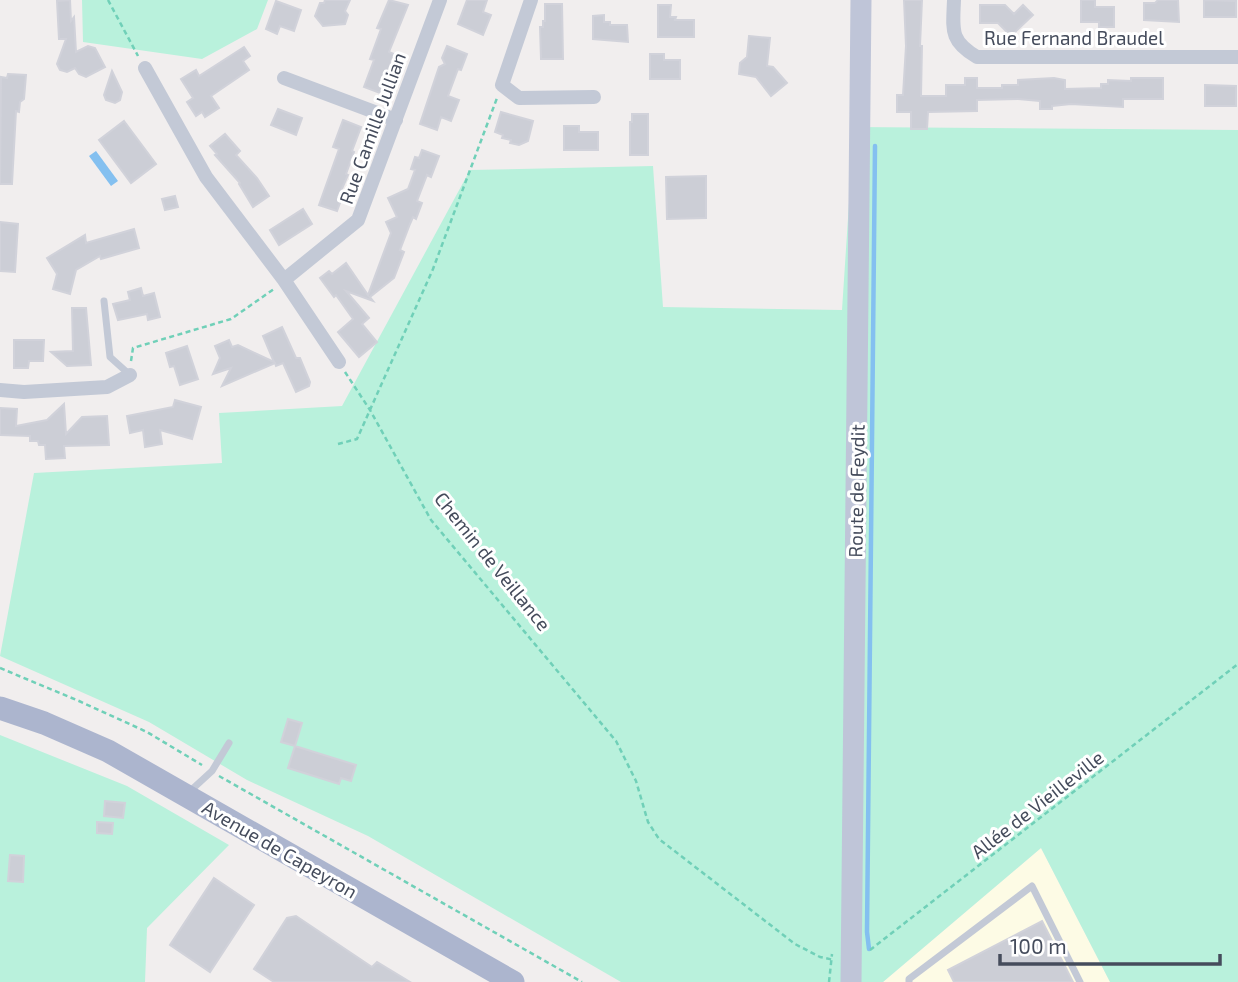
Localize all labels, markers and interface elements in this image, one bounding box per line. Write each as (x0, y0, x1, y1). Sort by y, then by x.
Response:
street label: Rue Fernand Braudel (984, 26, 1164, 49)
street label: Rue Camille Jullian (334, 49, 410, 207)
street label: Route de Feydit (843, 424, 869, 558)
street label: Chemin de Veillance (430, 487, 556, 635)
street label: Allée de Vieilleville (966, 745, 1108, 863)
street label: Avenue de Capeyron (199, 795, 361, 903)
scale bar (1000, 922, 1220, 966)
text: 100 m (1010, 933, 1067, 958)

